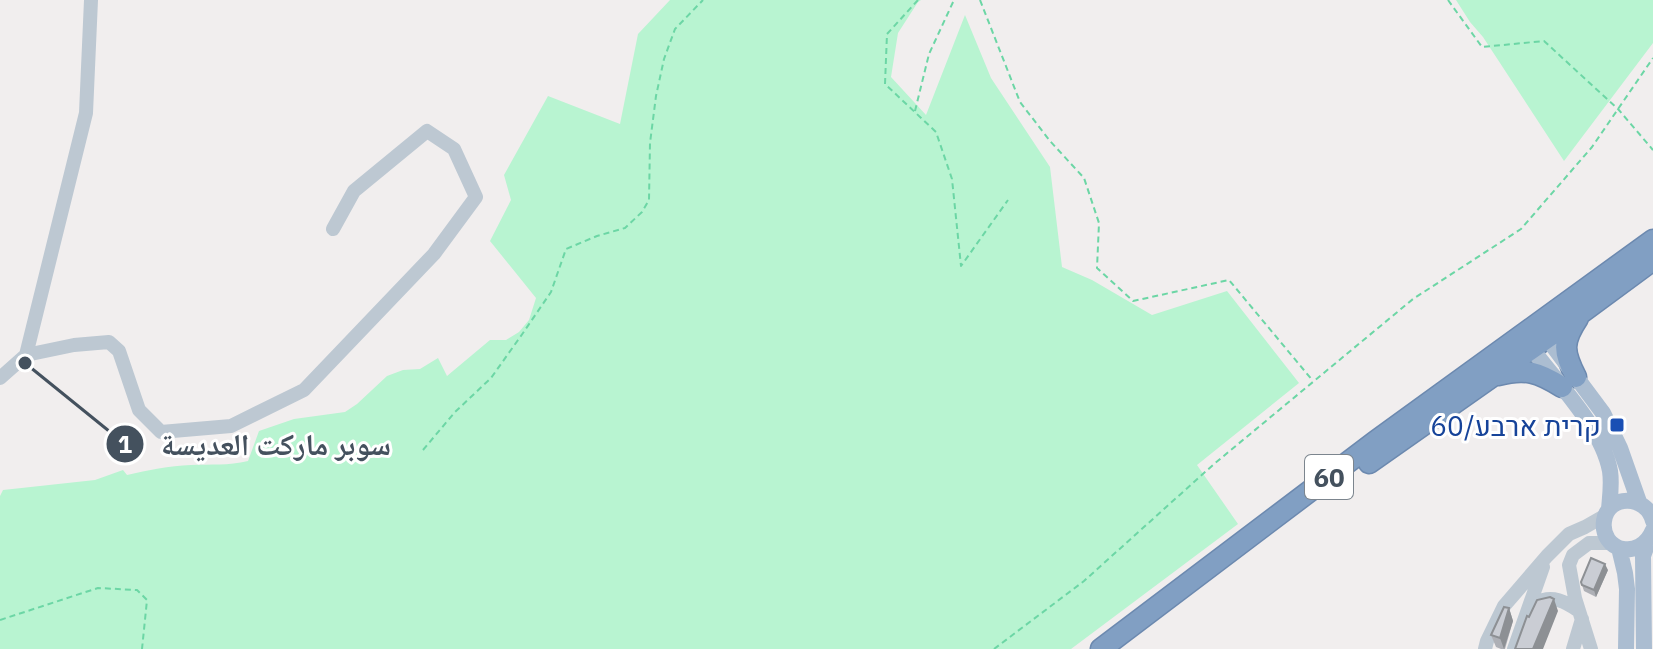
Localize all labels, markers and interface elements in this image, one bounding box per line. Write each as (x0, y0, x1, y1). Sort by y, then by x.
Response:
place label: קרית ארבע/60 (1430, 407, 1601, 444)
marker: קרית ארבע/60 (1608, 416, 1626, 434)
callout: سوبر ماركت العديسة (105, 417, 407, 471)
text: سوبر ماركت العديسة (161, 424, 391, 463)
text: 1 (118, 428, 132, 460)
road number: 60 (1305, 455, 1353, 499)

